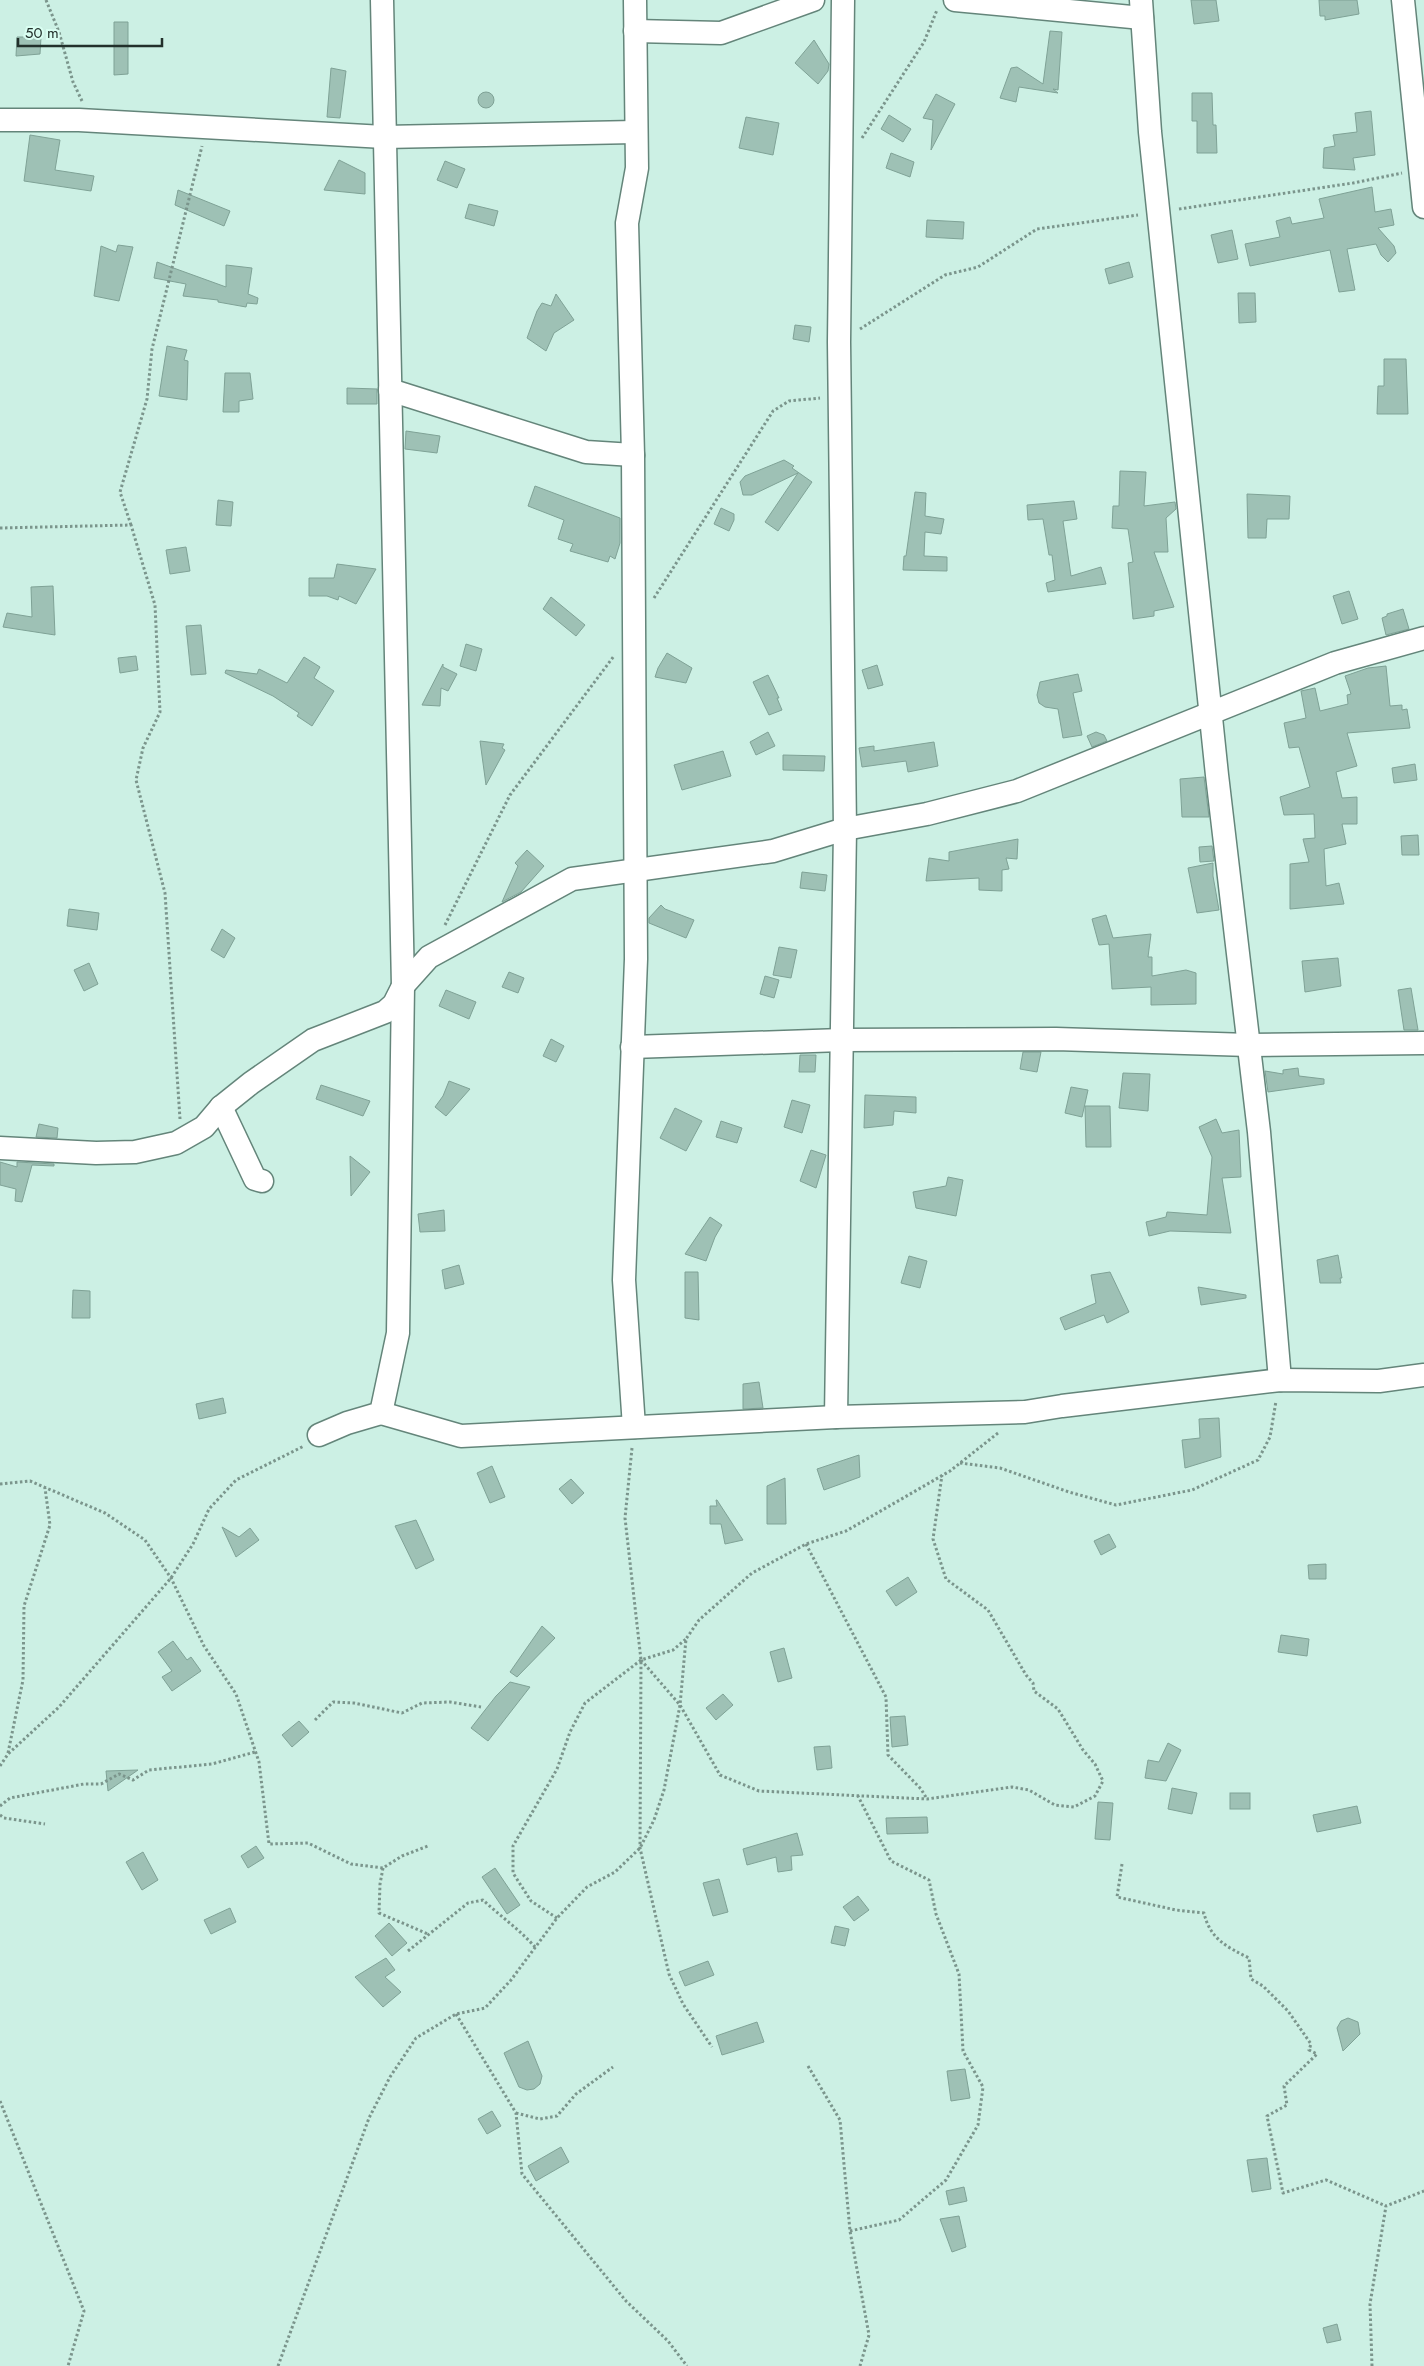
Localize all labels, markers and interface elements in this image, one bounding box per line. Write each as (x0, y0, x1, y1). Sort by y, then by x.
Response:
scale bar (18, 15, 161, 47)
text: 50 m (25, 22, 59, 44)

